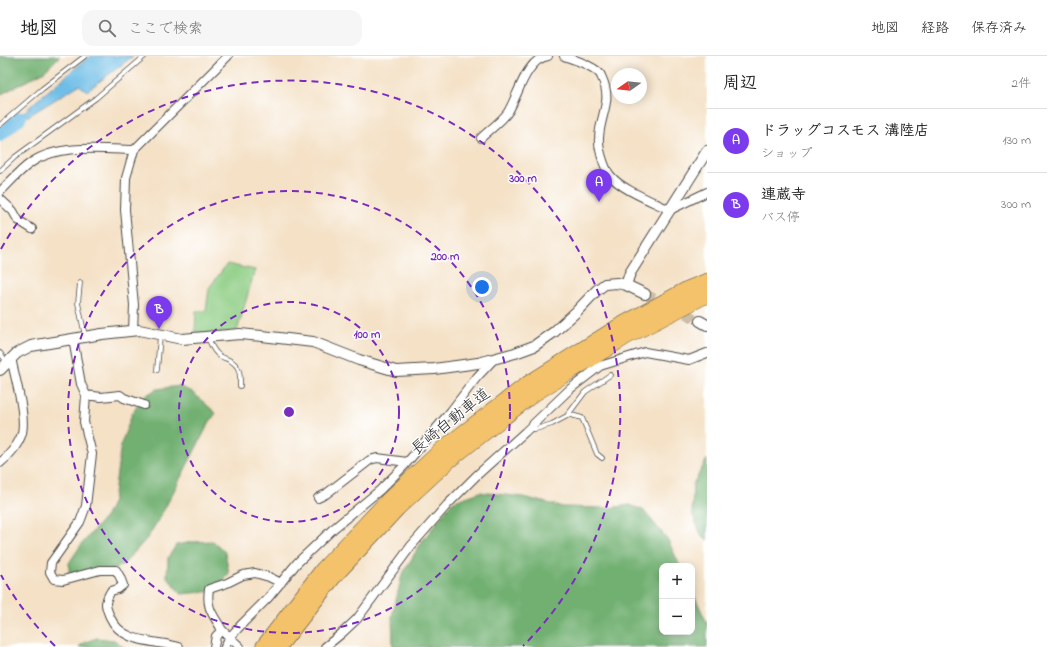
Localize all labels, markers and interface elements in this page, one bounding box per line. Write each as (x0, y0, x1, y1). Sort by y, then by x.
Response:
search box (82, 10, 362, 46)
text: 地図 (20, 16, 58, 43)
icon: search (96, 17, 118, 39)
text: ここで検索 (128, 18, 203, 40)
text: 地図 (871, 18, 899, 39)
text: 経路 (921, 18, 949, 39)
text: 保存済み (971, 18, 1027, 39)
north arrow (611, 68, 647, 104)
text: 周辺 (723, 71, 757, 96)
text: 2件 (1012, 74, 1031, 93)
text: ドラッグコスモス 溝陸店 (761, 120, 929, 142)
text: A (732, 131, 740, 150)
text: 130 m (1003, 131, 1031, 150)
text: ショップ (761, 144, 812, 163)
pin: A (586, 169, 612, 202)
text: 300 m (508, 170, 538, 188)
text: 連蔵寺 (761, 184, 806, 206)
text: B (732, 195, 740, 214)
text: 300 m (1001, 195, 1031, 214)
text: バス停 (761, 208, 800, 227)
text: 200 m (430, 248, 460, 266)
your location (472, 277, 492, 297)
pin: B (146, 296, 172, 329)
text: 100 m (354, 326, 381, 344)
street label: 長崎自動車道 (406, 382, 496, 462)
centre of rings (282, 405, 296, 419)
map controls (659, 563, 695, 635)
button: + (659, 563, 695, 599)
button: − (659, 599, 695, 635)

